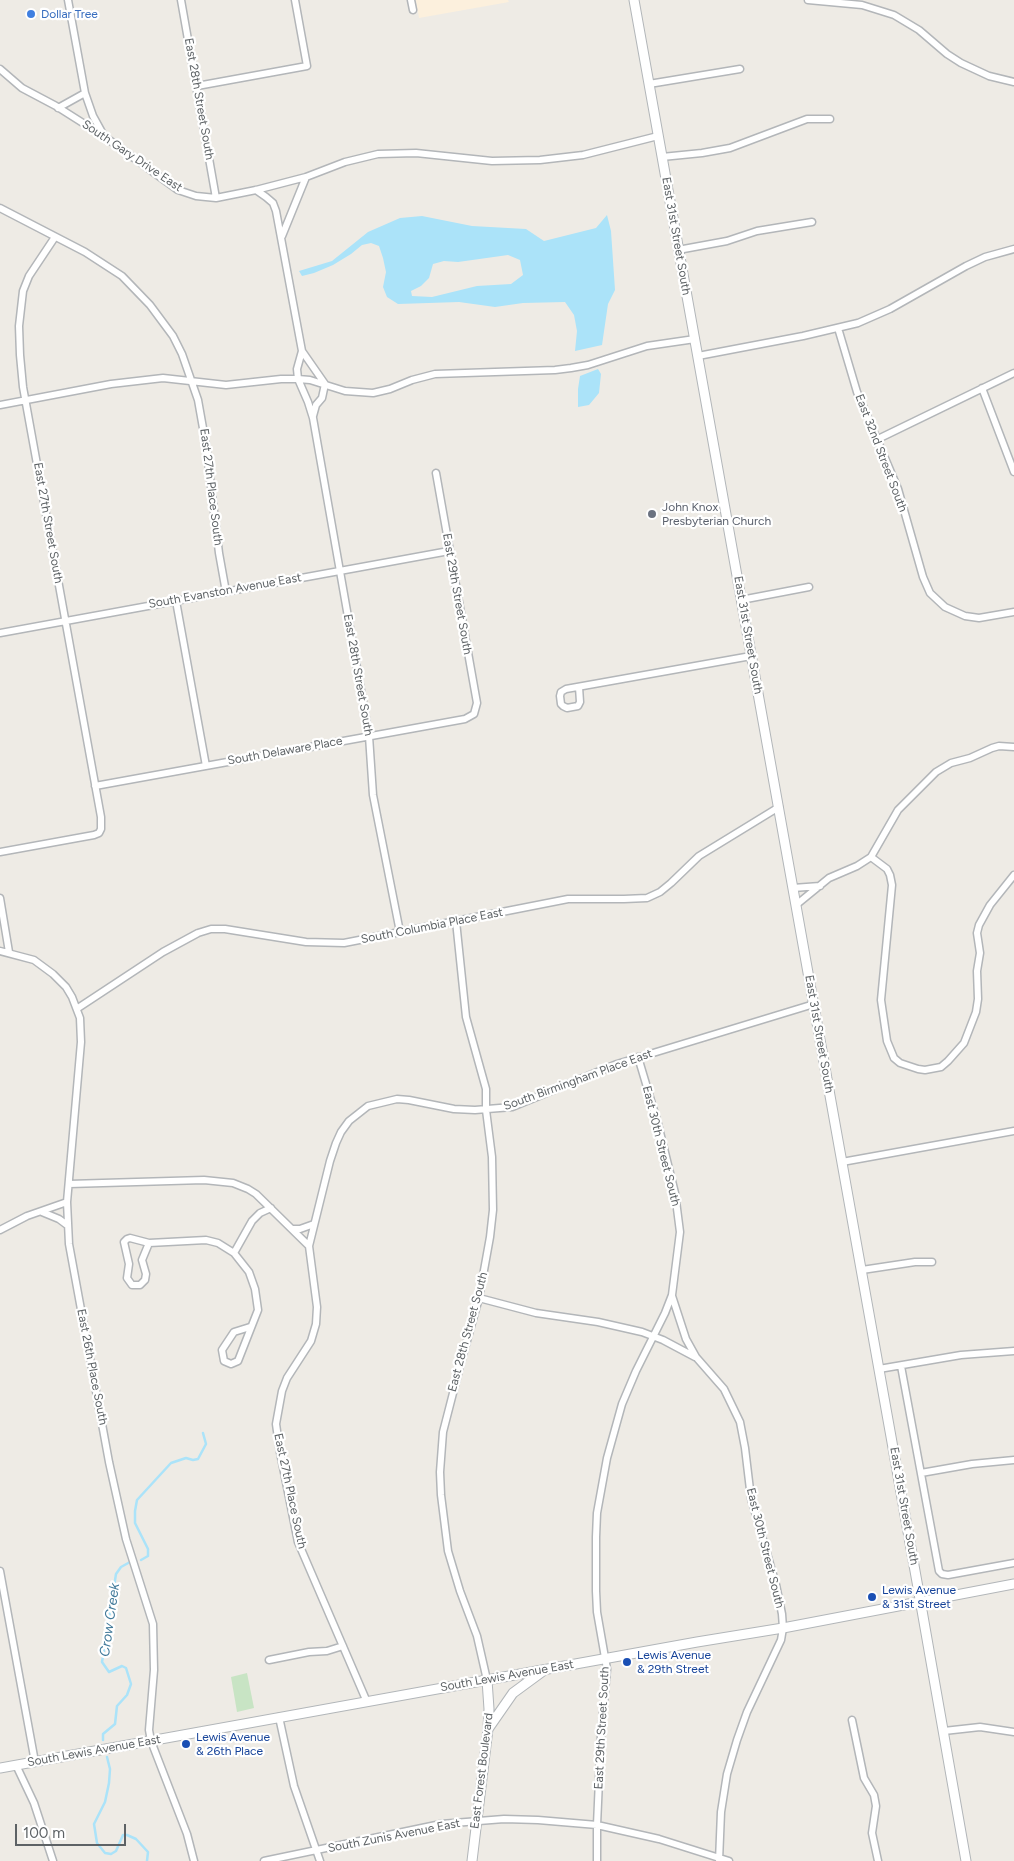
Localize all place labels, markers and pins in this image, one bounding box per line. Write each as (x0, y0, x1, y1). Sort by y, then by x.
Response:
place label: Dollar Tree (41, 7, 98, 21)
marker: Dollar Tree (25, 8, 37, 20)
place label: John Knox Presbyterian Church (662, 500, 771, 528)
marker: John Knox Presbyterian Church (646, 508, 658, 520)
place label: Lewis Avenue & 31st Street (882, 1583, 956, 1611)
marker: Lewis Avenue & 31st Street (866, 1591, 878, 1603)
place label: Lewis Avenue & 29th Street (637, 1648, 711, 1676)
marker: Lewis Avenue & 29th Street (621, 1656, 633, 1668)
place label: Lewis Avenue & 26th Place (196, 1730, 270, 1758)
marker: Lewis Avenue & 26th Place (180, 1738, 192, 1750)

